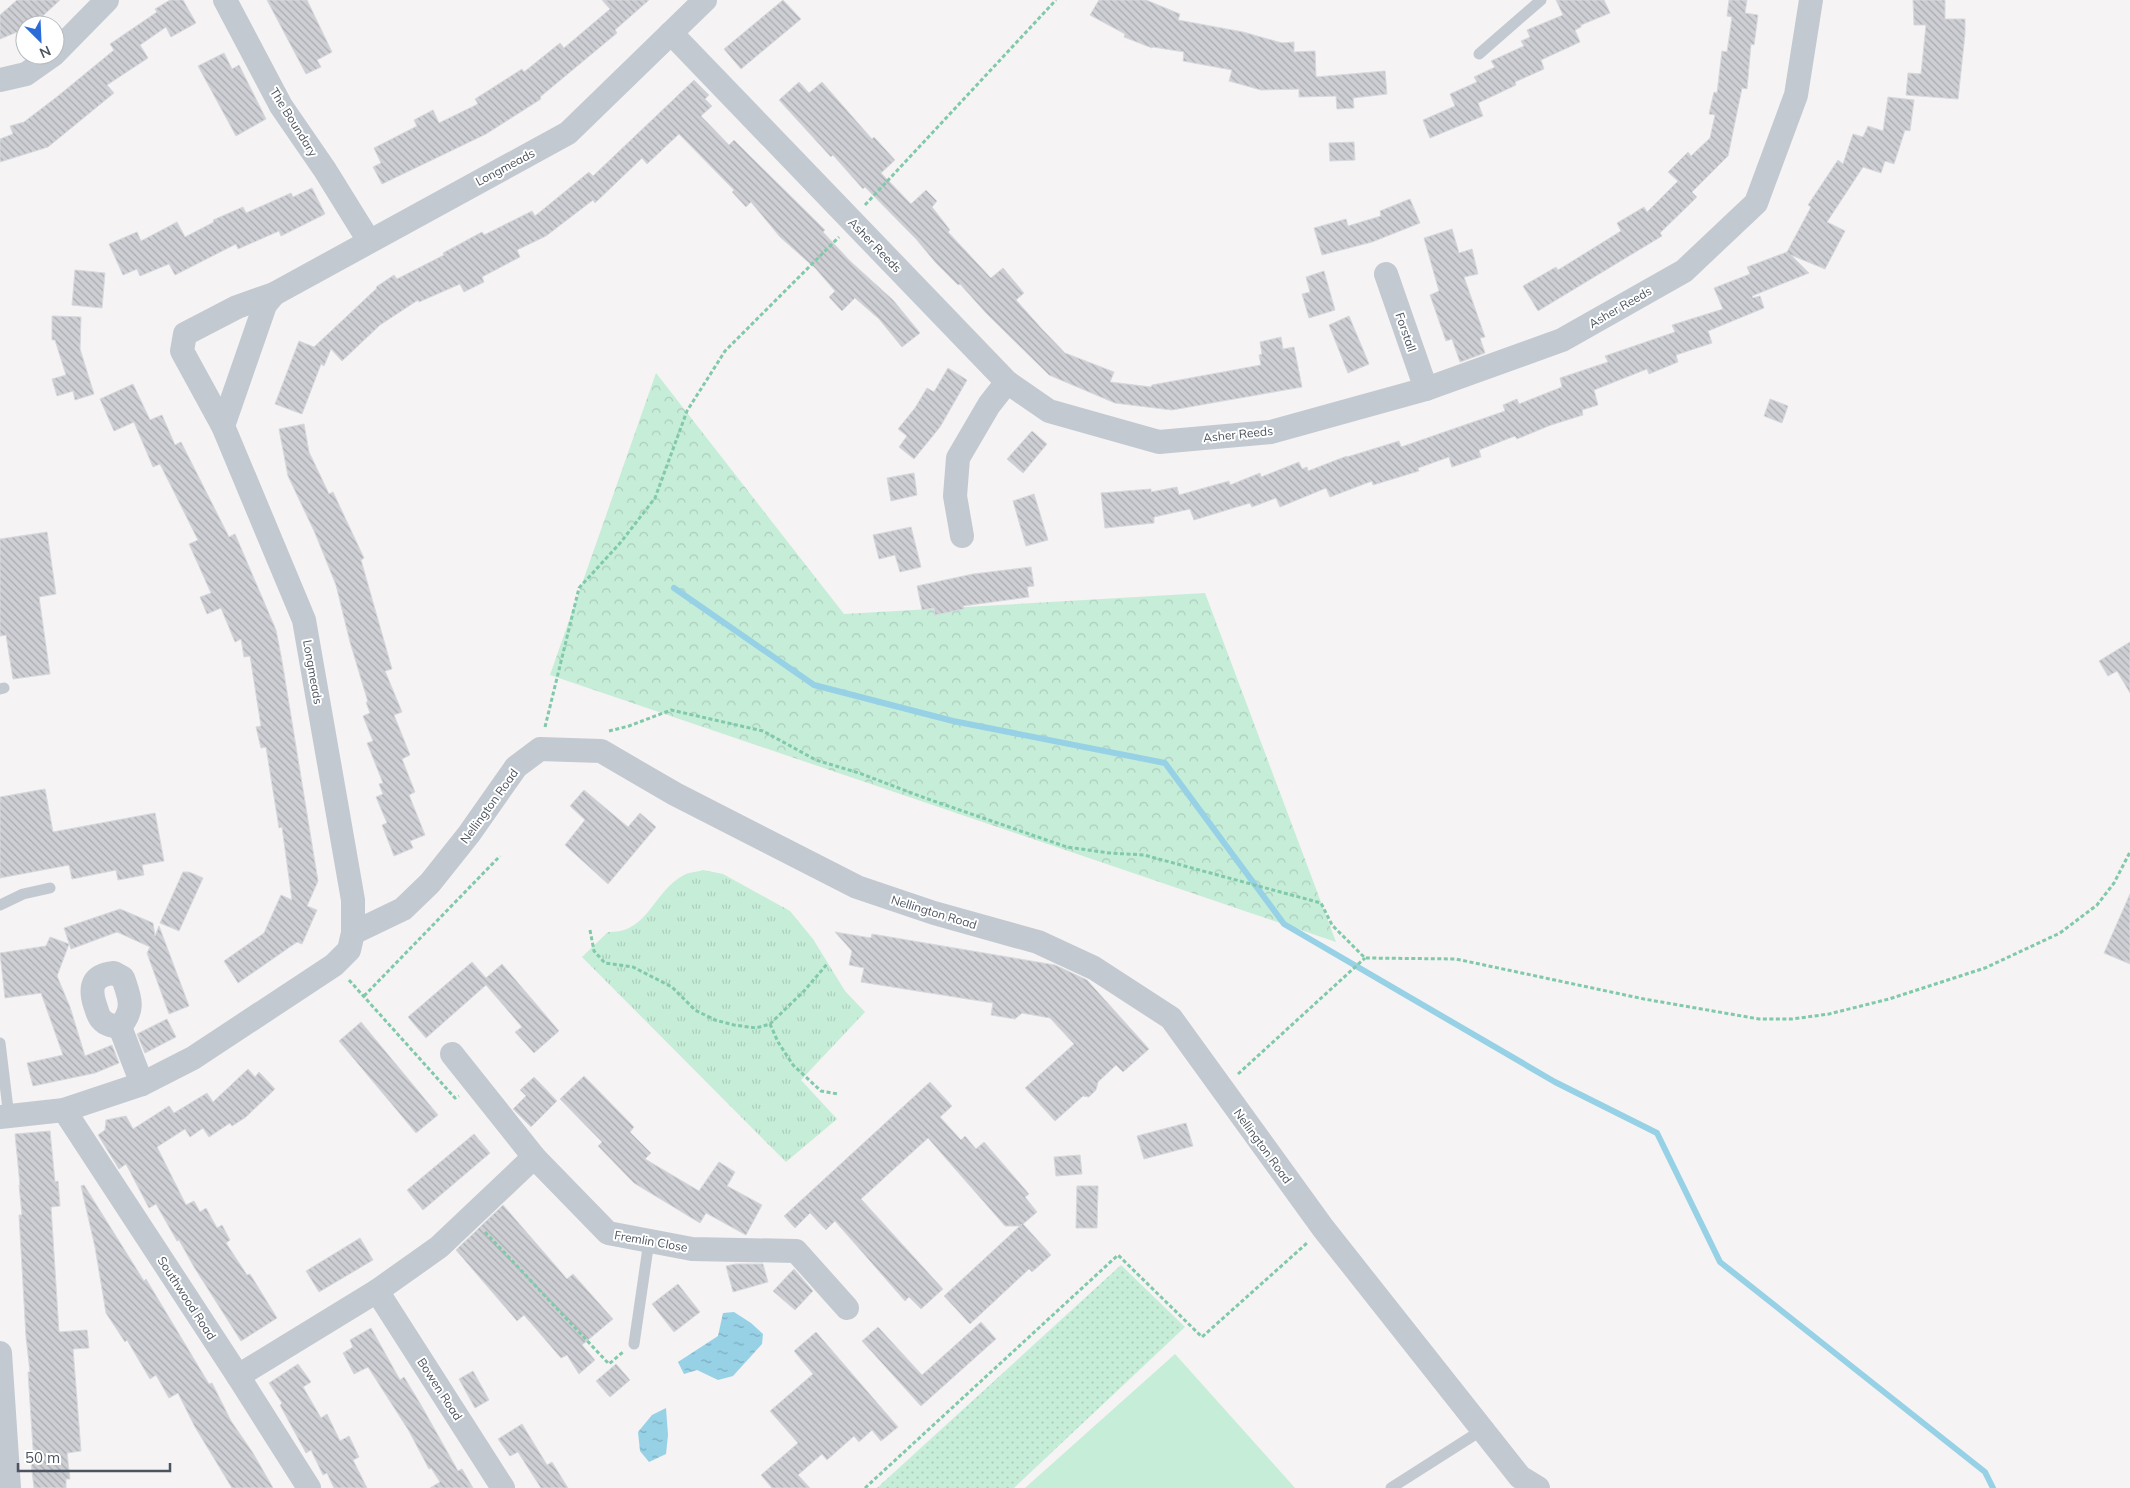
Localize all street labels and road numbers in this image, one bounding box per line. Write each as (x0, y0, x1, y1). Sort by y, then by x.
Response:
street label: The Boundary (267, 85, 321, 160)
street label: Longmeads (473, 145, 537, 189)
street label: Asher Reeds (845, 215, 905, 275)
street label: Asher Reeds (1586, 283, 1654, 331)
street label: Forstall (1392, 310, 1420, 354)
street label: Asher Reeds (1202, 423, 1274, 445)
street label: Longmeads (300, 639, 326, 705)
street label: Nellington Road (457, 766, 521, 846)
street label: Nellington Road (889, 892, 979, 932)
street label: Nellington Road (1231, 1106, 1295, 1186)
street label: Fremlin Close (613, 1227, 689, 1255)
street label: Southwood Road (155, 1254, 219, 1342)
street label: Bowen Road (414, 1355, 466, 1423)

